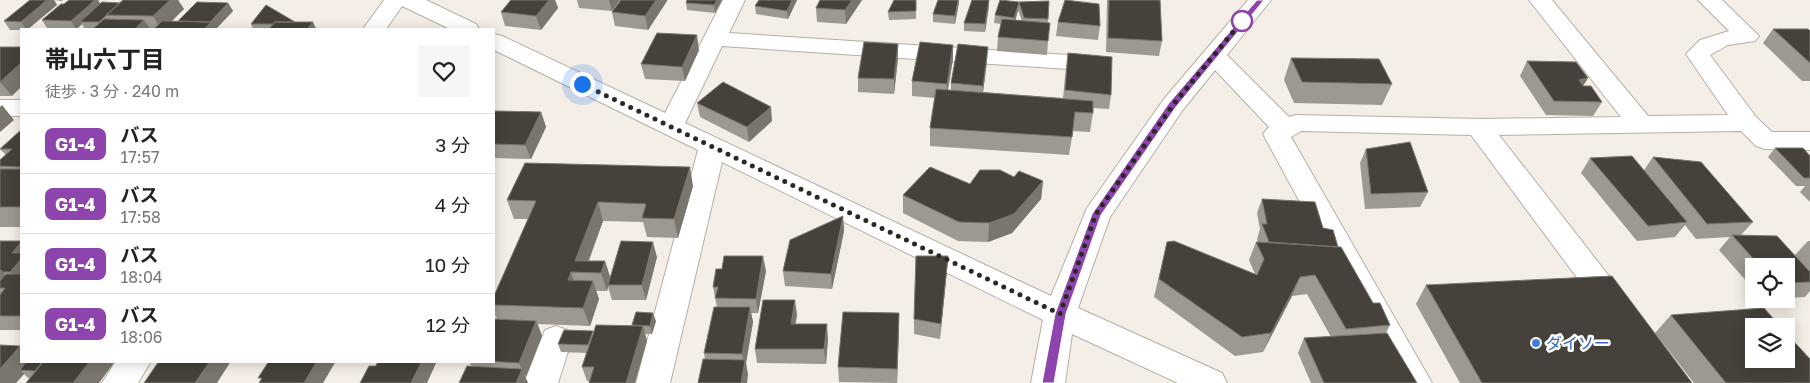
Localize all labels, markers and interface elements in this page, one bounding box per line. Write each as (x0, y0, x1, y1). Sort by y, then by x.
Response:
unlabelled marker (1231, 10, 1253, 32)
text: 帯山六丁目 (45, 44, 165, 73)
button: heart (418, 45, 470, 97)
your location (570, 72, 595, 97)
text: 徒歩 · 3 分 · 240 m (45, 81, 179, 101)
text: バス (121, 123, 159, 146)
text: G1-4 (55, 133, 96, 155)
text: 3 分 (435, 133, 470, 156)
text: 17:57 (121, 147, 159, 167)
text: バス (121, 183, 159, 206)
text: G1-4 (55, 193, 96, 215)
text: 4 分 (435, 193, 470, 216)
text: 17:58 (121, 207, 161, 227)
text: バス (121, 243, 159, 266)
text: G1-4 (55, 253, 96, 275)
text: 10 分 (425, 253, 470, 276)
map controls (1745, 258, 1795, 368)
button: locate (1745, 258, 1795, 308)
text: 18:04 (121, 267, 163, 287)
text: バス (121, 303, 159, 326)
text: G1-4 (55, 313, 96, 335)
text: 12 分 (426, 313, 470, 336)
button: layers (1745, 318, 1795, 368)
text: 18:06 (121, 327, 163, 347)
place label: ダイソー (1546, 333, 1610, 353)
marker: ダイソー (1530, 337, 1542, 349)

